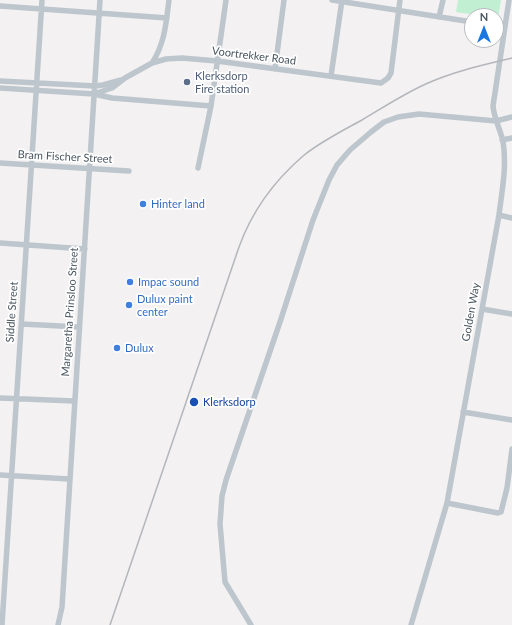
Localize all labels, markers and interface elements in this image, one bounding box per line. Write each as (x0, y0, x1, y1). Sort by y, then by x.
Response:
north arrow (464, 8, 504, 48)
text: N (480, 10, 488, 23)
street label: Voortrekker Road (211, 44, 297, 68)
place label: Klerksdorp Fire station (195, 69, 249, 95)
marker: Klerksdorp Fire station (182, 77, 192, 87)
street label: Bram Fischer Street (17, 148, 113, 166)
place label: Hinter land (151, 197, 205, 211)
marker: Hinter land (138, 199, 148, 209)
street label: Margaretha Prinsloo Street (59, 247, 81, 377)
place label: Impac sound (138, 275, 199, 289)
marker: Impac sound (125, 277, 135, 287)
street label: Siddle Street (3, 281, 21, 343)
street label: Golden Way (459, 282, 483, 342)
place label: Dulux paint center (137, 292, 193, 318)
marker: Dulux paint center (124, 300, 134, 310)
place label: Dulux (125, 341, 154, 355)
marker: Dulux (112, 343, 122, 353)
place label: Klerksdorp (203, 395, 256, 409)
marker: Klerksdorp (188, 396, 200, 408)

